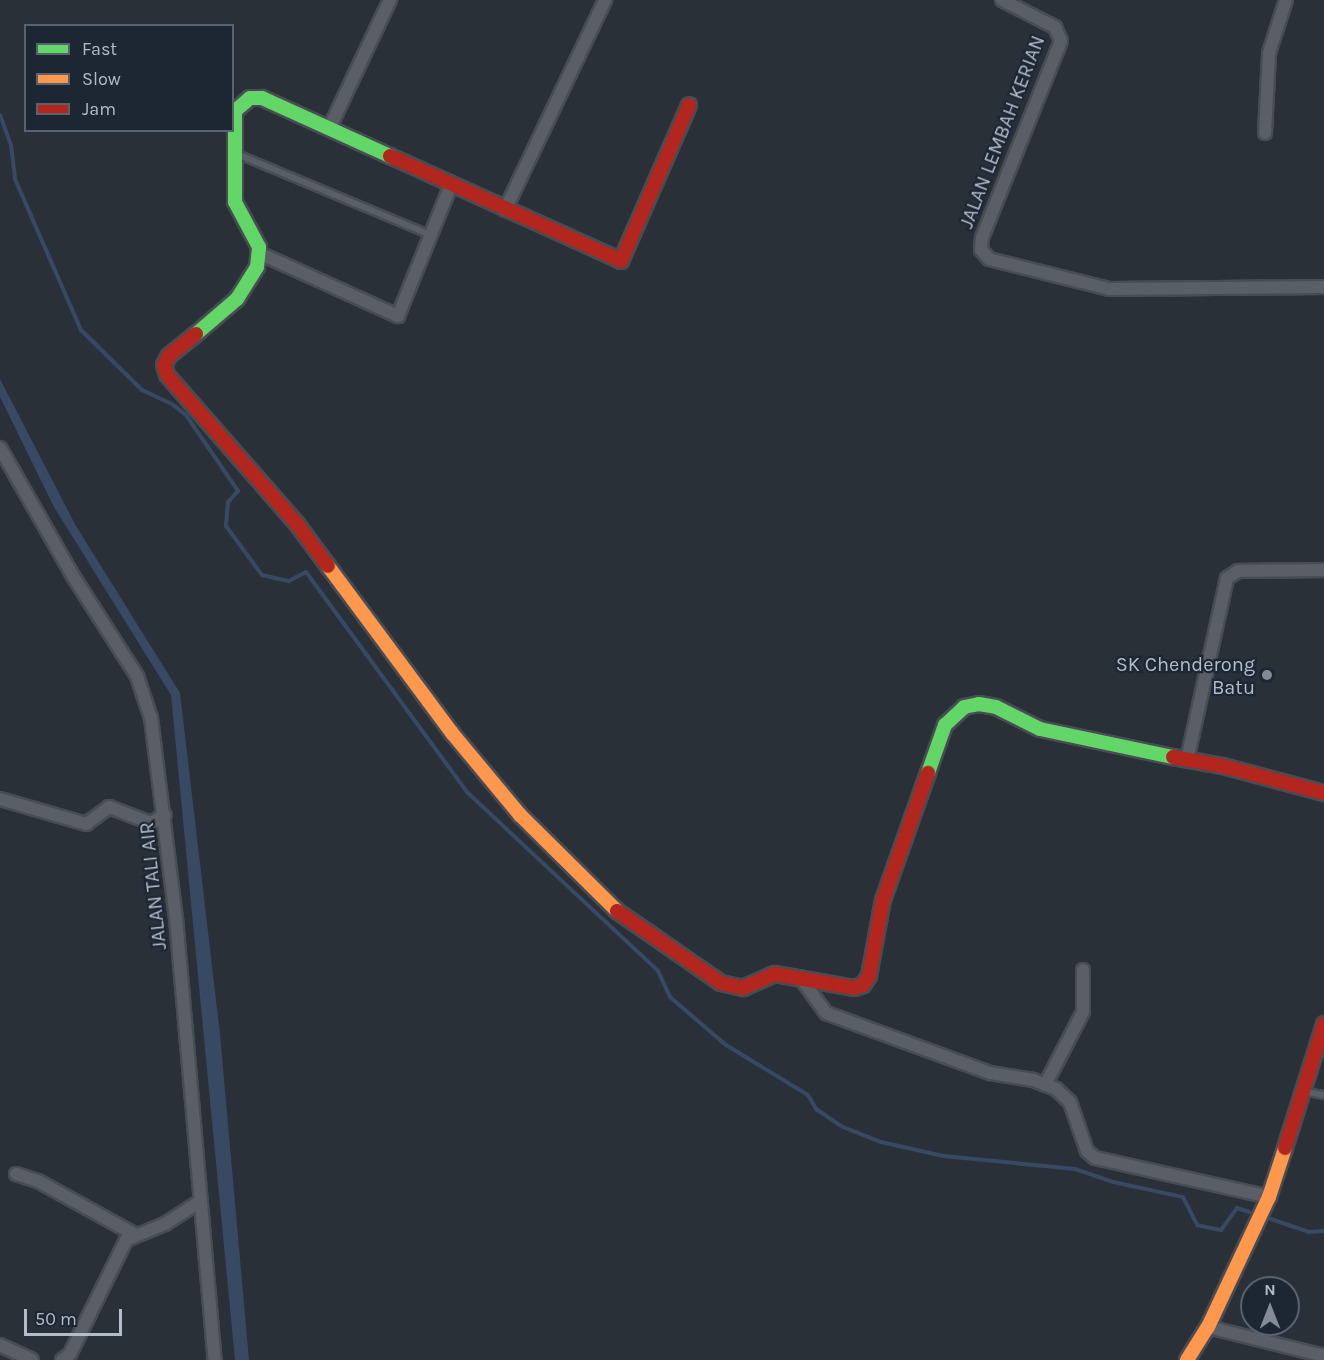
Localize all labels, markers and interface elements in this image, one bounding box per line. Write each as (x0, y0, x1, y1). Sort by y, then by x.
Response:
legend (24, 24, 234, 132)
street label: JALAN LEMBAH KERIAN (954, 32, 1050, 232)
text: Fast (82, 38, 117, 60)
text: Slow (82, 68, 121, 90)
text: Jam (82, 98, 116, 120)
place label: SK Chenderong Batu (1116, 652, 1255, 699)
marker: SK Chenderong Batu (1260, 668, 1274, 682)
street label: JALAN TALI AIR (134, 821, 172, 951)
north arrow (1240, 1276, 1300, 1336)
text: N (1264, 1280, 1276, 1299)
scale bar (27, 1297, 124, 1335)
text: 50 m (35, 1308, 77, 1330)

